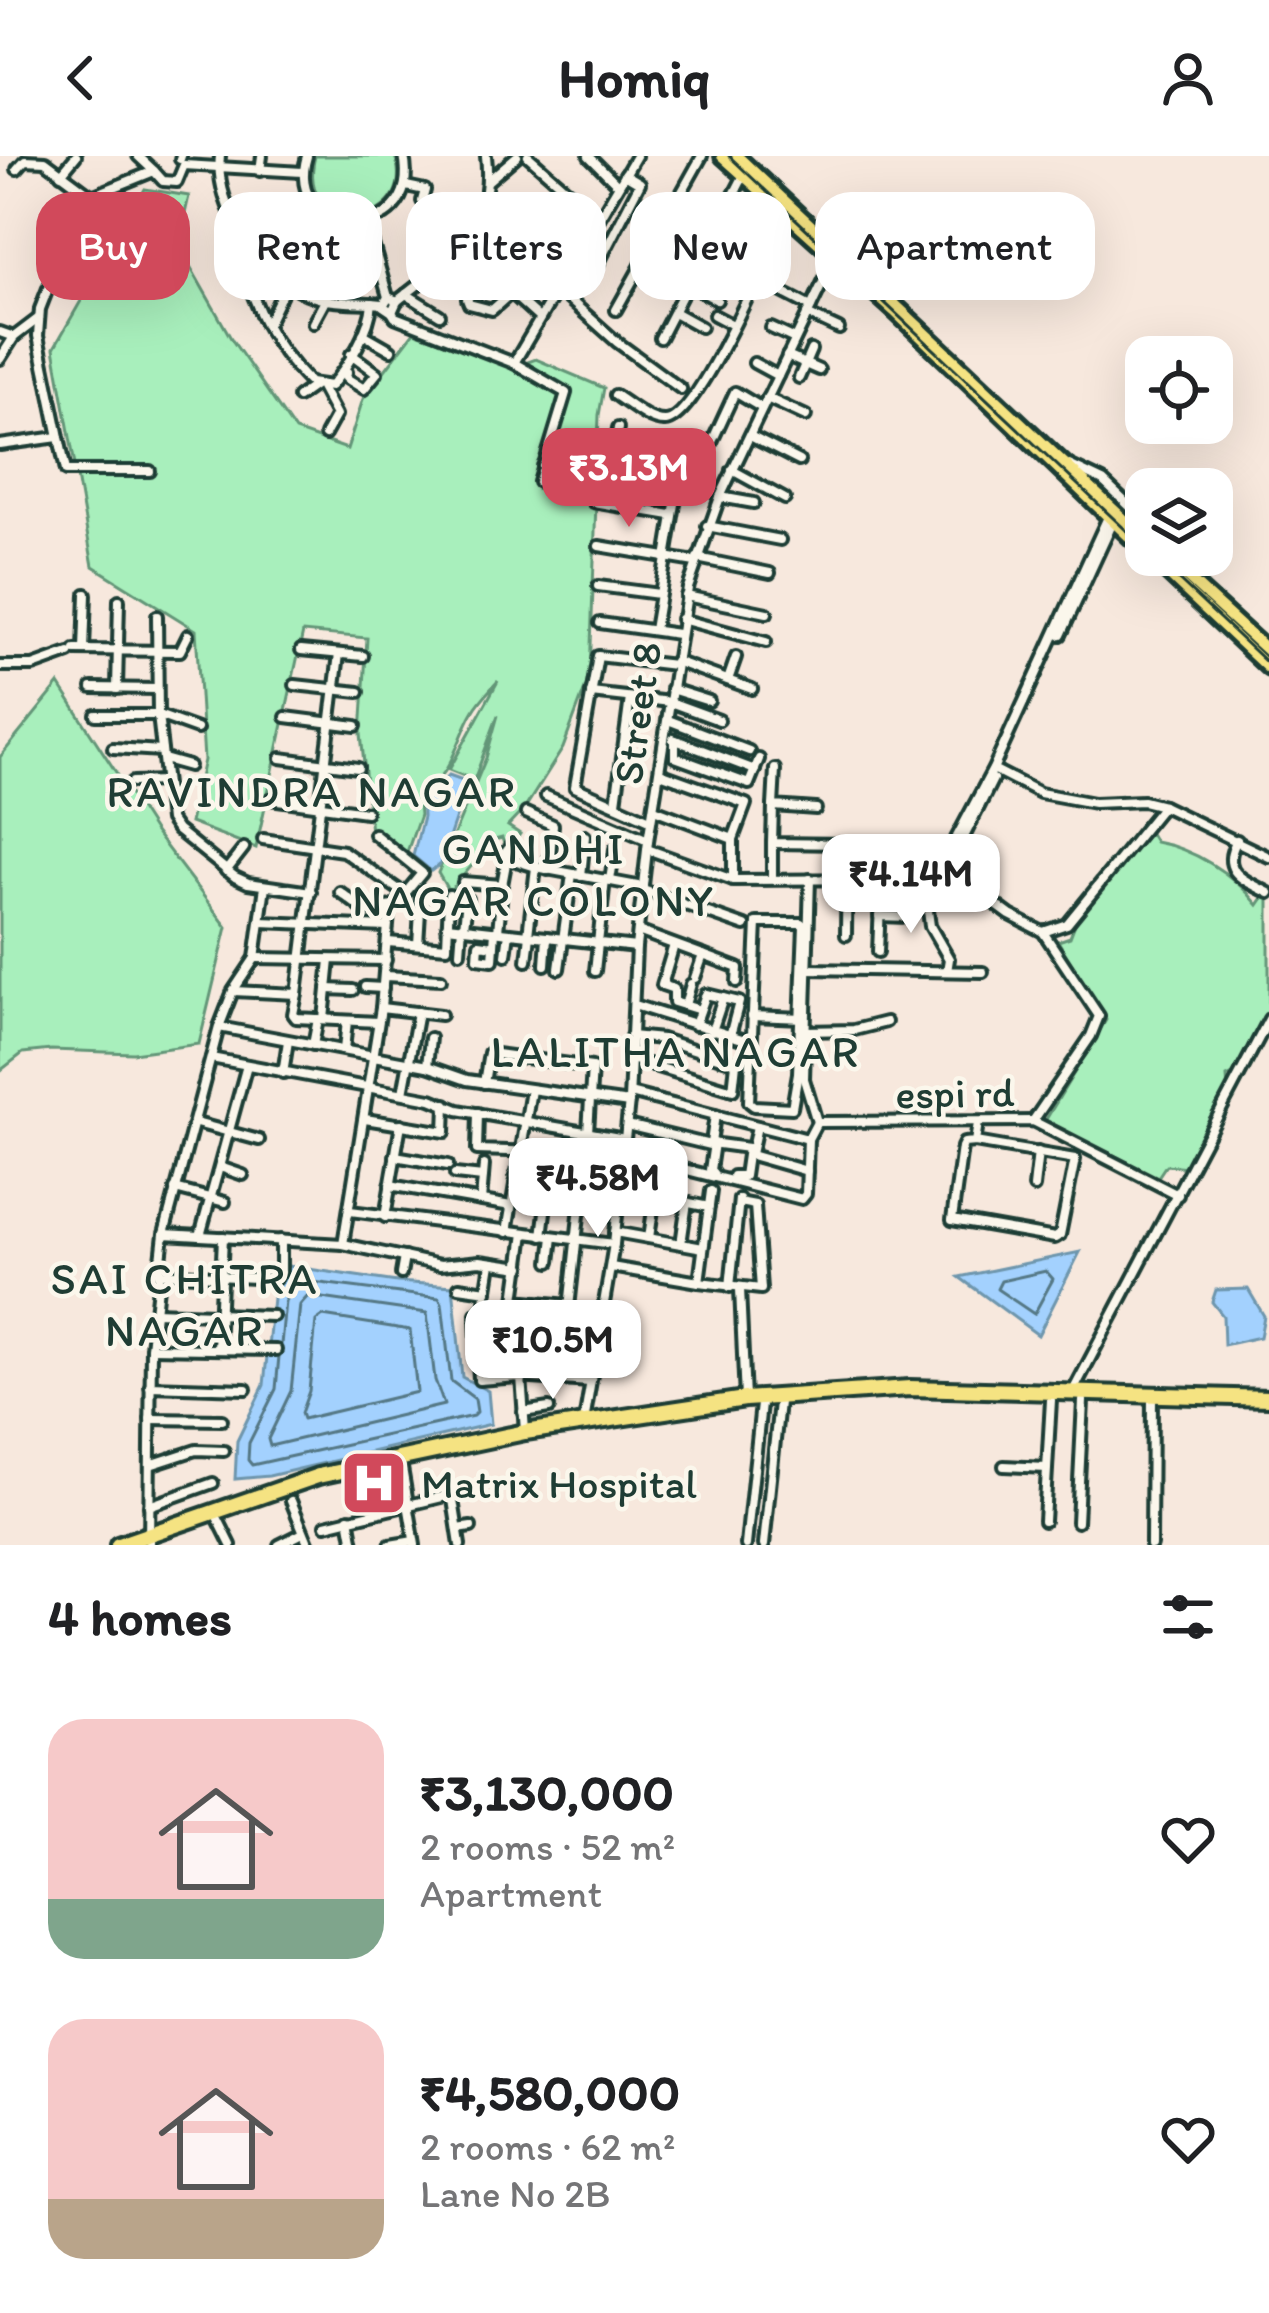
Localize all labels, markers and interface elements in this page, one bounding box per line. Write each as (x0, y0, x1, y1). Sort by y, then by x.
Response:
icon: back (48, 45, 114, 111)
icon: person (1155, 45, 1221, 111)
text: Homiq (559, 46, 710, 111)
chip: Buy (36, 192, 190, 300)
chip: Rent (214, 192, 382, 300)
chip: Filters (406, 192, 606, 300)
chip: New (630, 192, 791, 300)
chip: Apartment (815, 192, 1095, 300)
map controls (1125, 336, 1233, 576)
button: locate (1125, 336, 1233, 444)
pin: ₹3.13M (531, 428, 727, 530)
text: ₹3.13M (569, 443, 689, 490)
button: layers (1125, 468, 1233, 576)
street label: Street 8 (602, 638, 672, 788)
district label: RAVINDRA NAGAR (106, 764, 518, 818)
district label: GANDHI NAGAR COLONY (352, 821, 716, 927)
pin: ₹4.14M (813, 834, 1009, 936)
text: ₹4.14M (849, 849, 973, 896)
district label: LALITHA NAGAR (491, 1024, 861, 1078)
street label: espi rd (895, 1066, 1015, 1120)
pin: ₹4.58M (500, 1138, 696, 1240)
text: ₹4.58M (536, 1153, 660, 1200)
district label: SAI CHITRA NAGAR (50, 1251, 320, 1357)
pin: ₹10.5M (455, 1300, 651, 1402)
text: ₹10.5M (492, 1315, 614, 1362)
hospital icon: Matrix Hospital (339, 1448, 409, 1518)
place label: Matrix Hospital (421, 1458, 697, 1509)
icon: filters (1155, 1584, 1221, 1650)
text: 4 homes (48, 1587, 232, 1648)
text: ₹3,130,000 (420, 1762, 674, 1823)
icon: home (144, 1767, 288, 1911)
icon: heart (1155, 1806, 1221, 1872)
text: 2 rooms · 52 m² (420, 1823, 675, 1870)
text: Apartment (420, 1870, 602, 1917)
text: ₹4,580,000 (420, 2062, 680, 2123)
icon: home (144, 2067, 288, 2211)
icon: heart (1155, 2106, 1221, 2172)
text: 2 rooms · 62 m² (420, 2123, 675, 2170)
text: Lane No 2B (420, 2170, 610, 2217)

